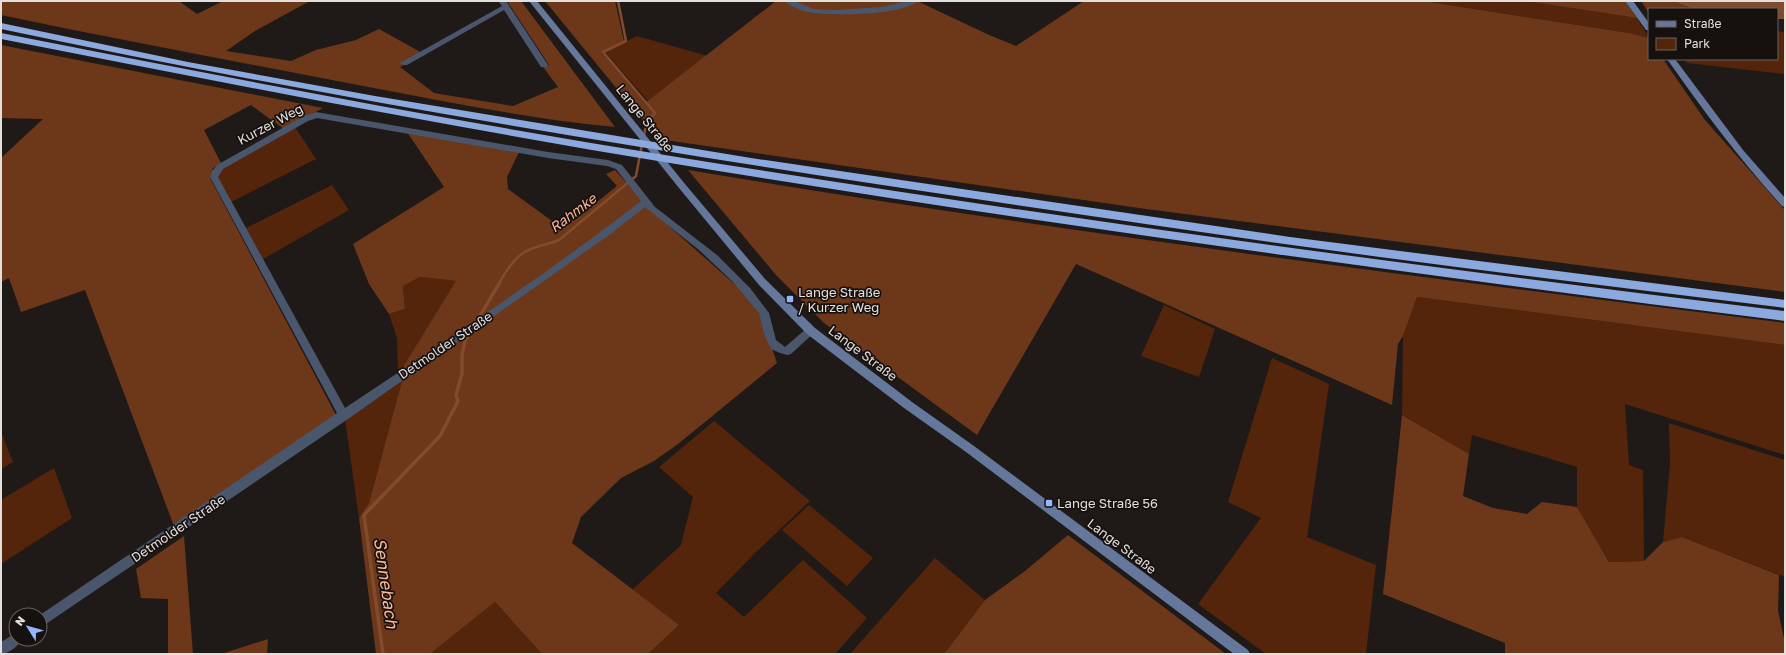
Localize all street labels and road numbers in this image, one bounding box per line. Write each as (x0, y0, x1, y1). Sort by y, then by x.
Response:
street label: Lange Straße (613, 81, 677, 155)
street label: Kurzer Weg (235, 100, 305, 148)
street label: Detmolder Straße (395, 308, 495, 382)
street label: Lange Straße (825, 322, 901, 384)
street label: Detmolder Straße (128, 491, 228, 565)
street label: Lange Straße (1084, 515, 1160, 577)

